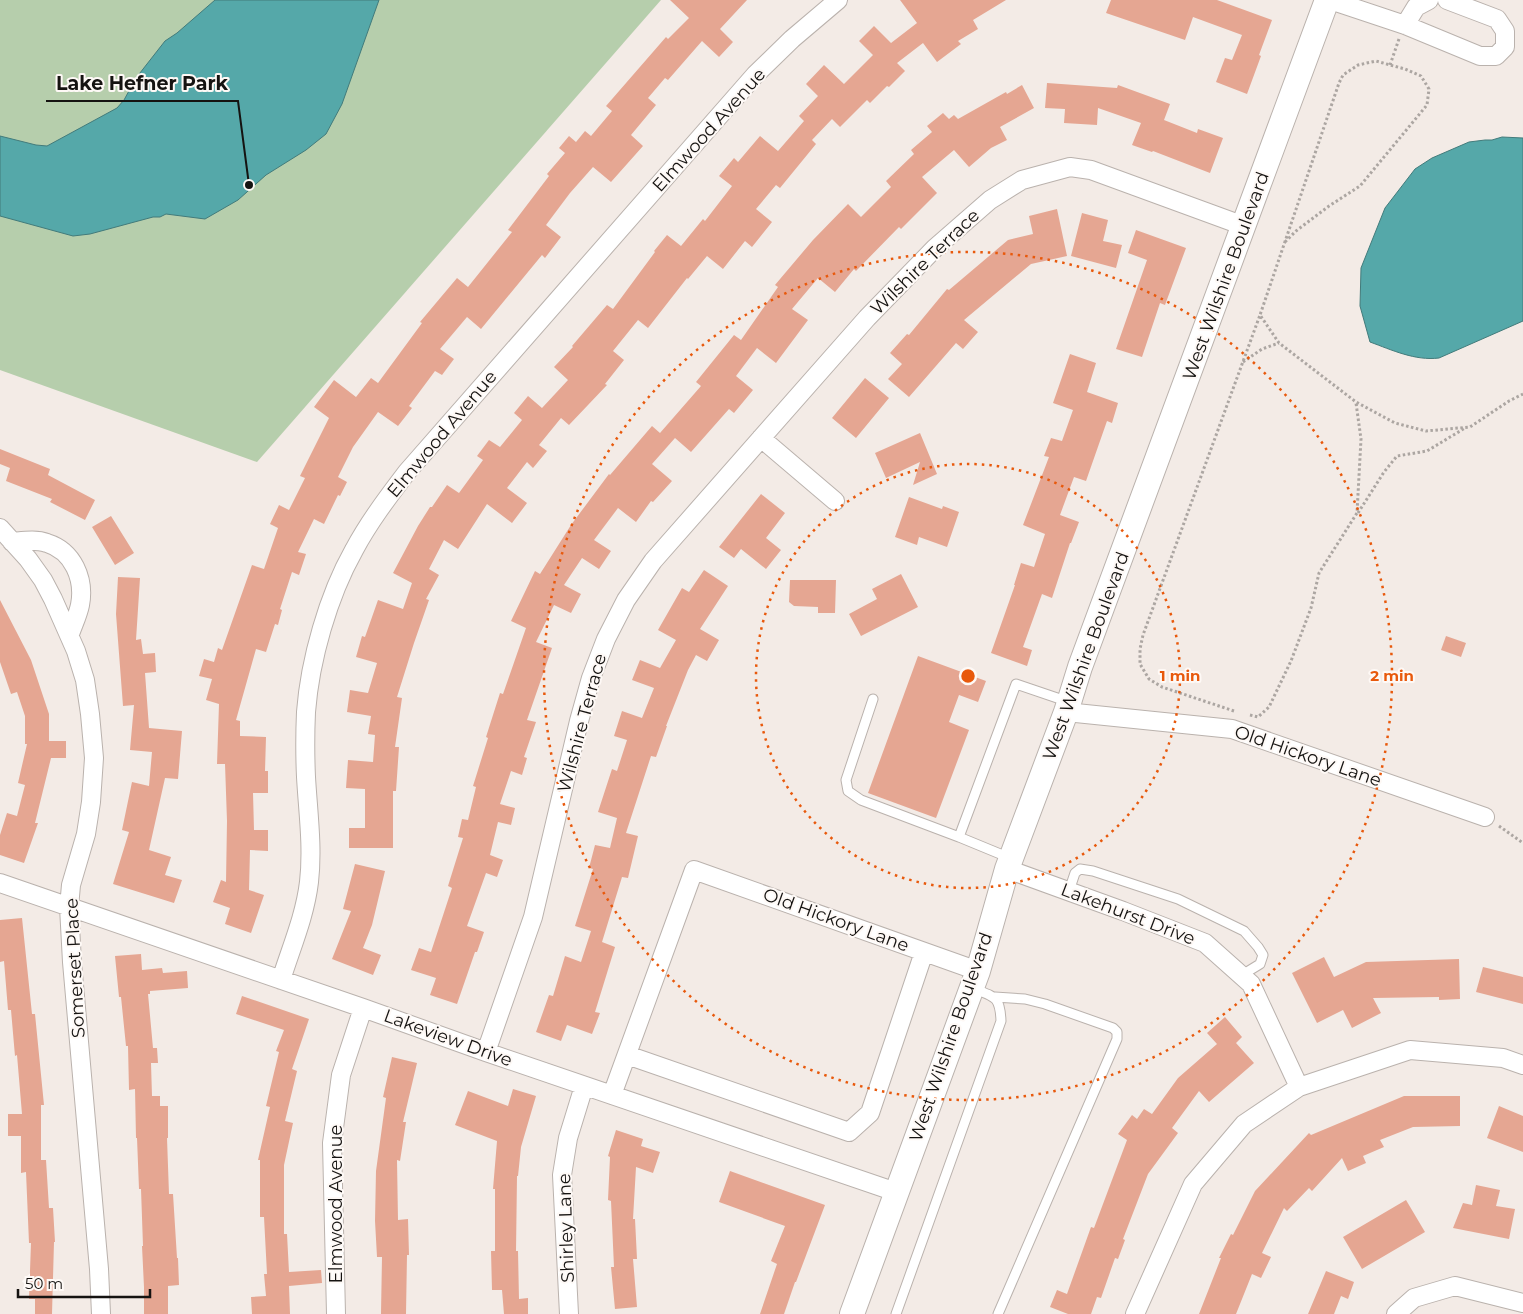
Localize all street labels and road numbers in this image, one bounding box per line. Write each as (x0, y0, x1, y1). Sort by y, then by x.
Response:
street label: Elmwood Avenue (648, 64, 770, 196)
street label: West Wilshire Boulevard (1178, 169, 1274, 383)
street label: Wilshire Terrace (866, 204, 984, 320)
street label: Elmwood Avenue (383, 366, 502, 502)
street label: West Wilshire Boulevard (1038, 549, 1134, 763)
street label: Wilshire Terrace (553, 651, 611, 795)
street label: Old Hickory Lane (1232, 721, 1384, 791)
street label: Lakehurst Drive (1058, 878, 1198, 950)
street label: Old Hickory Lane (760, 883, 912, 957)
street label: Somerset Place (60, 897, 90, 1039)
street label: West Wilshire Boulevard (905, 929, 997, 1145)
street label: Lakeview Drive (381, 1005, 515, 1072)
street label: Elmwood Avenue (325, 1124, 347, 1283)
street label: Shirley Lane (553, 1173, 579, 1283)

